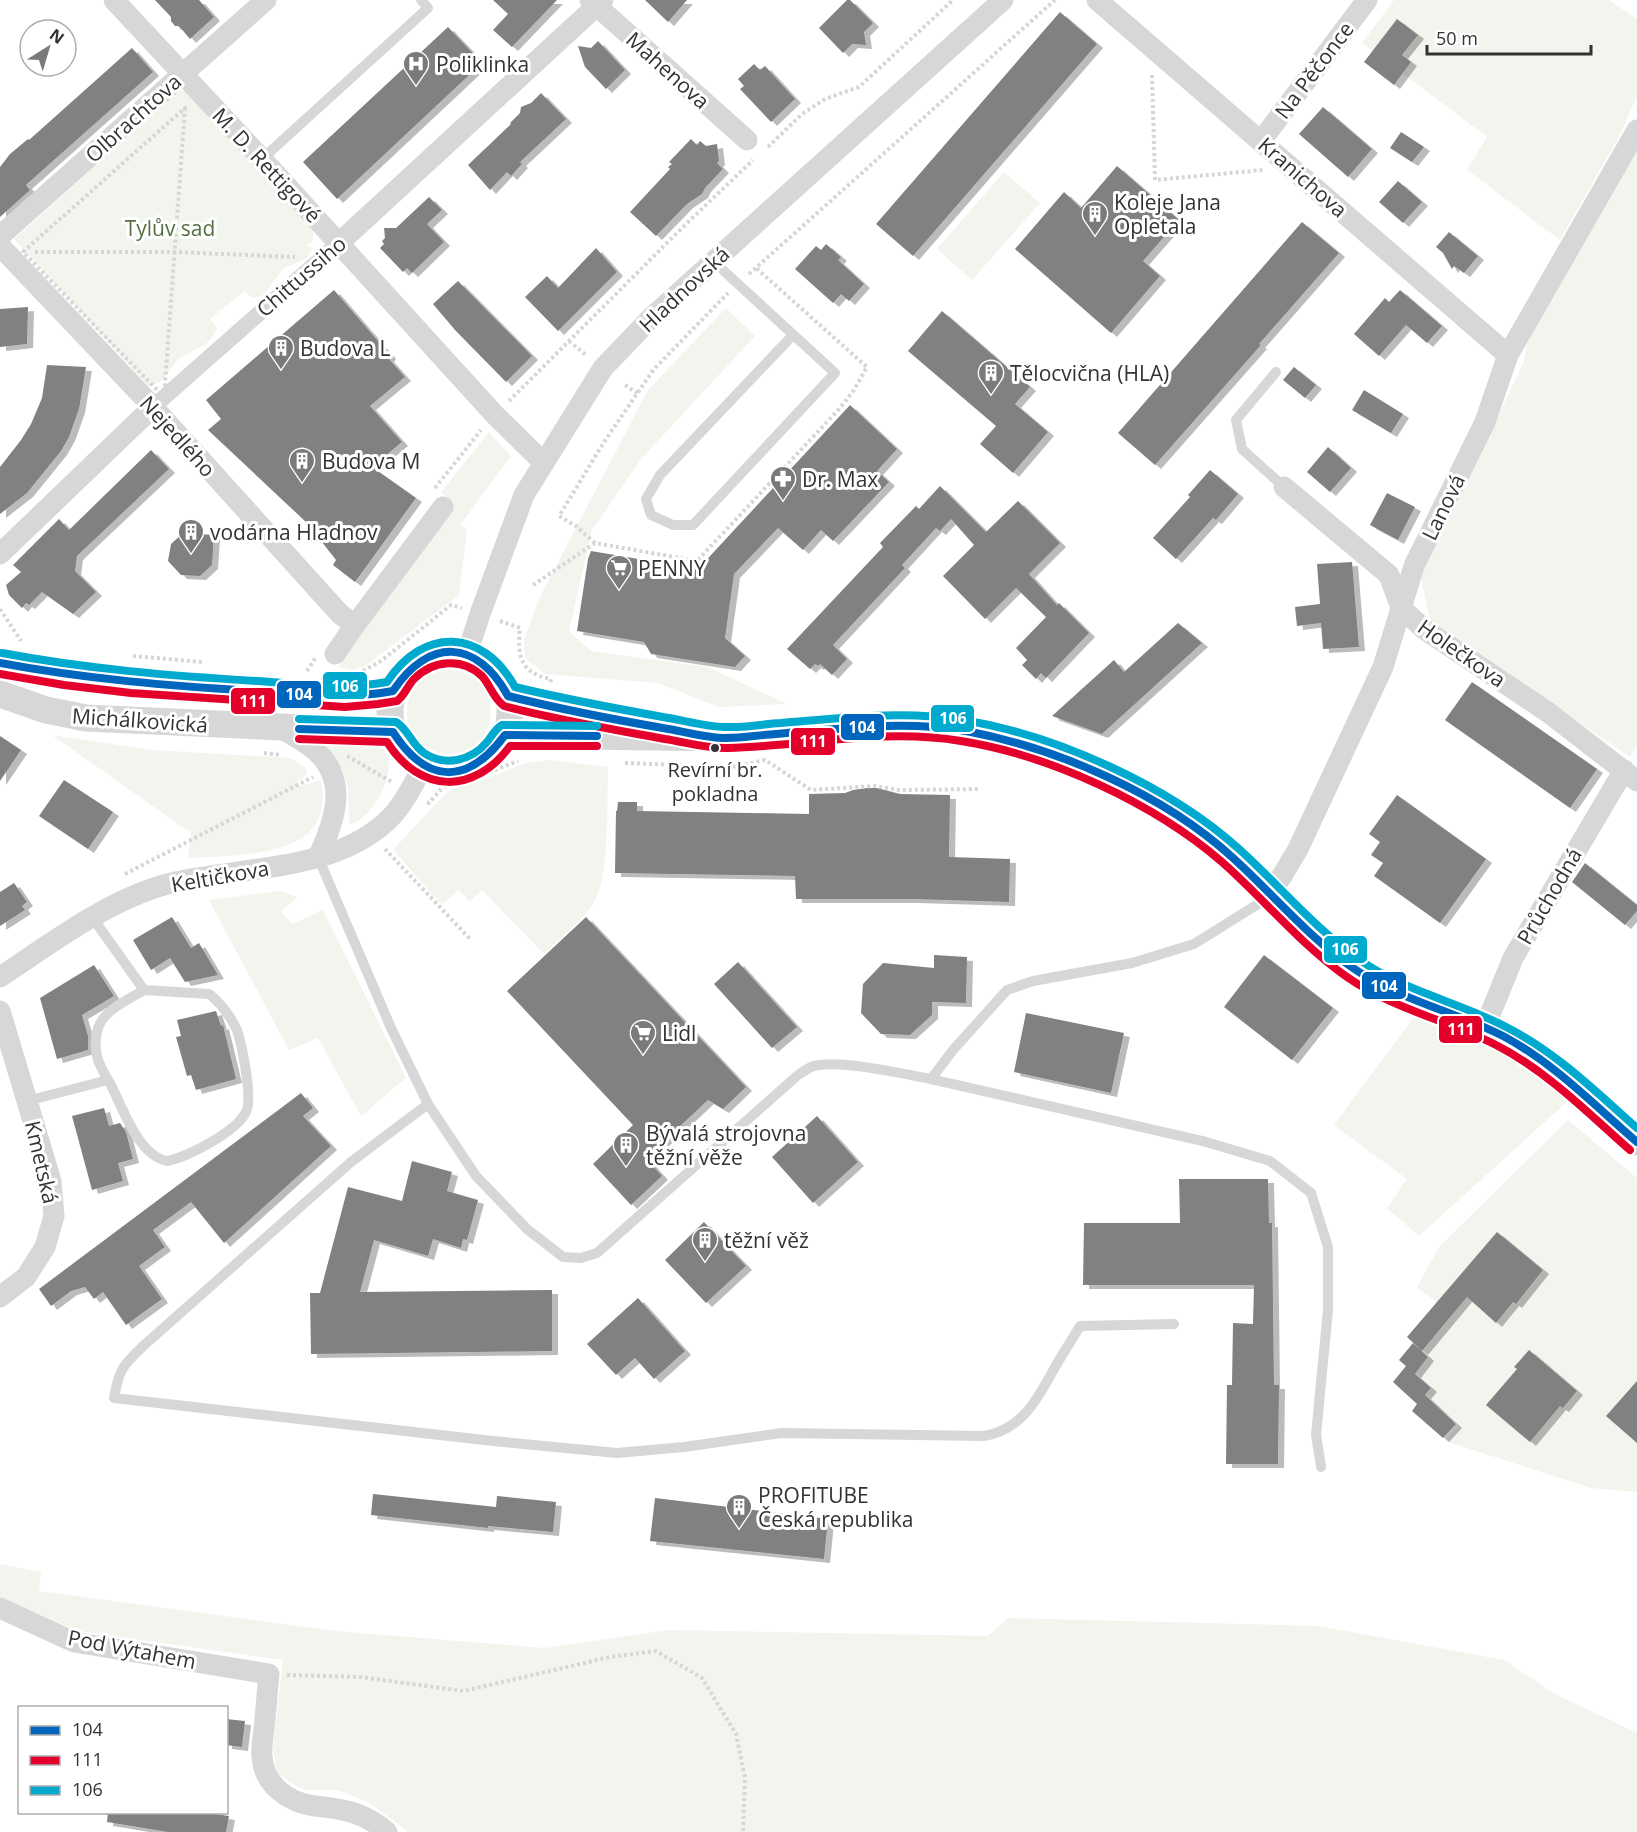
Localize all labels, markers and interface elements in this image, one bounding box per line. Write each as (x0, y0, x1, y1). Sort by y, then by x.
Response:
street label: Na Pěčonce (1268, 16, 1360, 124)
north arrow (18, 18, 78, 78)
scale bar (1427, 18, 1590, 56)
text: N (45, 23, 69, 49)
street label: Mahenova (620, 25, 716, 115)
text: 50 m (1436, 26, 1478, 50)
hospital icon: Poliklinka (401, 49, 431, 87)
place label: Poliklinka (436, 50, 529, 78)
street label: Olbrachtova (79, 67, 187, 169)
street label: M. D. Rettigové (206, 102, 328, 228)
street label: Kranichova (1253, 131, 1353, 223)
place label: Koleje Jana Opletala (1114, 188, 1221, 240)
building icon: Koleje Jana Opletala (1080, 199, 1110, 237)
park label: Tylův sad (125, 214, 215, 242)
street label: Chittussiho (250, 229, 352, 323)
street label: Hladnovská (633, 240, 735, 338)
building icon: Budova L (266, 333, 296, 371)
place label: Budova L (300, 334, 391, 362)
building icon: Tělocvična (HLA) (976, 358, 1006, 396)
place label: Tělocvična (HLA) (1010, 359, 1169, 387)
street label: Nejedlého (134, 389, 222, 483)
building icon: Budova M (287, 446, 317, 484)
place label: Budova M (322, 447, 420, 475)
pharmacy icon: Dr. Max (768, 464, 798, 502)
place label: Dr. Max (802, 465, 878, 493)
street label: Lanová (1415, 469, 1471, 545)
building icon: vodárna Hladnov (176, 517, 206, 555)
place label: vodárna Hladnov (210, 518, 378, 546)
supermarket icon: PENNY (604, 553, 634, 591)
place label: PENNY (638, 554, 706, 582)
street label: Holečkova (1413, 613, 1511, 693)
line badge: 106 (322, 671, 368, 700)
text: 106 (331, 675, 359, 697)
line badge: 104 (276, 680, 322, 709)
text: 104 (285, 683, 313, 705)
line badge: 111 (230, 687, 276, 715)
text: 111 (239, 690, 267, 712)
street label: Michálkovická (71, 701, 209, 739)
line badge: 106 (930, 704, 975, 733)
text: 106 (939, 707, 967, 729)
line badge: 104 (840, 713, 885, 741)
text: 104 (848, 716, 876, 738)
line badge: 111 (790, 727, 836, 756)
text: 111 (799, 730, 827, 752)
marker: Revírní br. pokladna (709, 742, 721, 754)
place label: Revírní br. pokladna (668, 756, 762, 807)
street label: Průchodná (1510, 843, 1588, 949)
street label: Keltičkova (169, 854, 271, 898)
line badge: 106 (1323, 935, 1368, 964)
text: 106 (1331, 938, 1359, 960)
line badge: 104 (1361, 971, 1407, 1000)
text: 104 (1370, 975, 1398, 997)
line badge: 111 (1438, 1015, 1483, 1044)
supermarket icon: Lidl (628, 1018, 658, 1056)
text: 111 (1447, 1018, 1475, 1040)
place label: Lidl (662, 1019, 696, 1047)
street label: Kmetská (19, 1118, 65, 1206)
place label: Bývalá strojovna těžní věže (646, 1119, 806, 1171)
building icon: Bývalá strojovna těžní věže (611, 1130, 641, 1168)
building icon: těžní věž (690, 1225, 720, 1263)
place label: těžní věž (724, 1226, 809, 1254)
place label: PROFITUBE Česká republika (758, 1481, 913, 1533)
building icon: PROFITUBE Česká republika (724, 1492, 754, 1530)
street label: Pod Výtahem (66, 1623, 198, 1675)
legend (18, 1706, 228, 1814)
text: 104 (72, 1717, 103, 1741)
text: 111 (72, 1747, 103, 1771)
text: 106 (72, 1777, 103, 1801)

